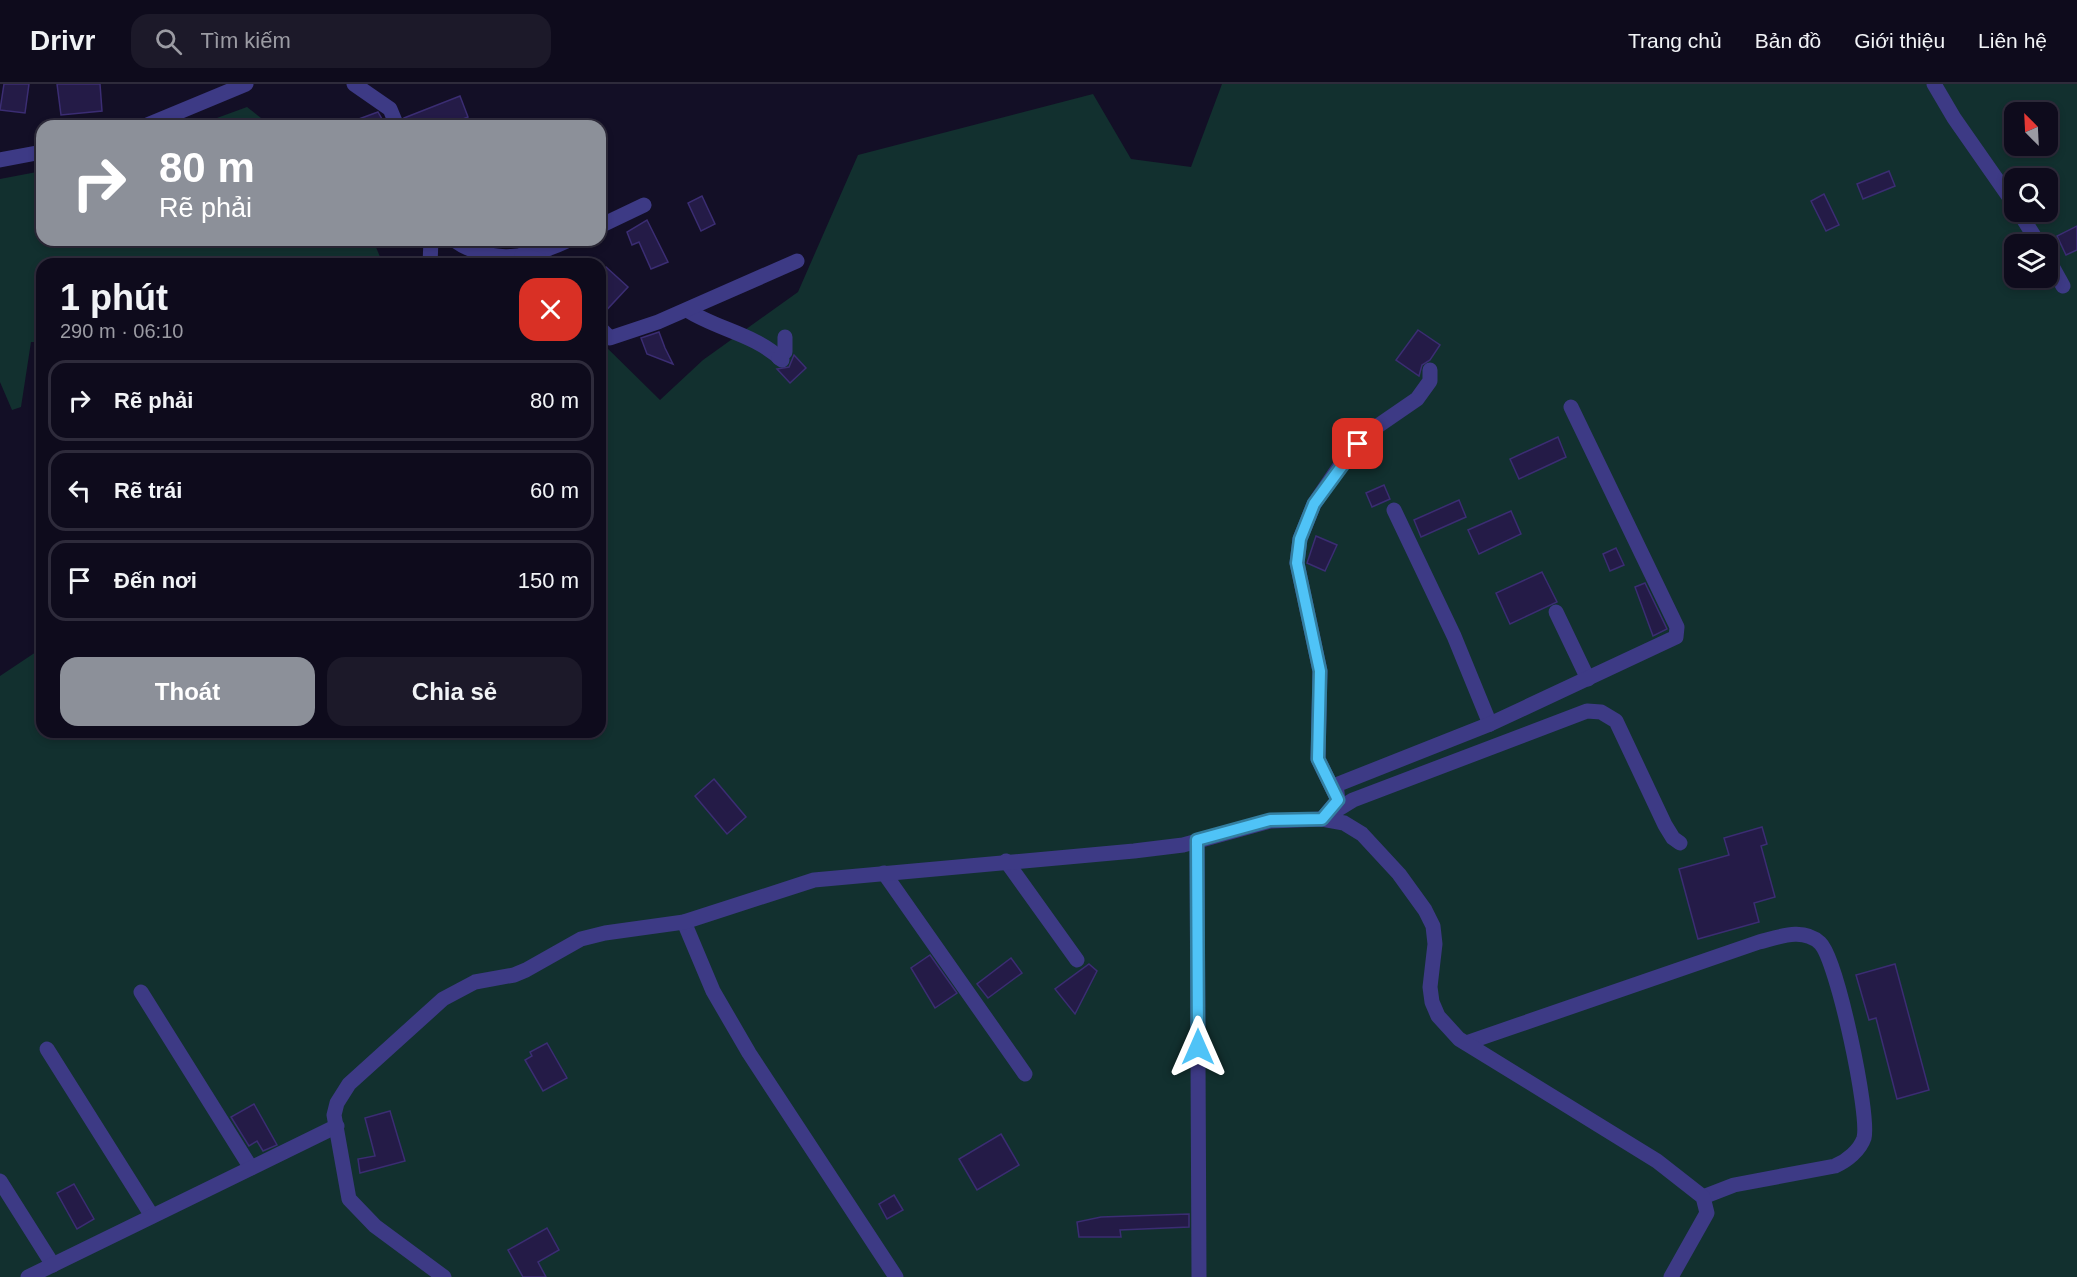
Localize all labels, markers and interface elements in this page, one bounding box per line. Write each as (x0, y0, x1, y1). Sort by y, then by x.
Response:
search box (131, 14, 551, 68)
text: Drivr (30, 25, 95, 56)
icon: search (152, 25, 185, 58)
text: Tìm kiếm (200, 28, 291, 53)
text: Trang chủ (1628, 29, 1722, 52)
text: Bản đồ (1755, 29, 1821, 52)
text: Giới thiệu (1854, 29, 1945, 52)
text: Liên hệ (1978, 29, 2047, 52)
north arrow (2004, 102, 2058, 156)
map controls (2004, 102, 2058, 288)
icon: right (60, 144, 138, 222)
text: 80 m (159, 144, 255, 191)
button: search (2004, 168, 2058, 222)
text: Rẽ phải (159, 193, 252, 223)
button: layers (2004, 234, 2058, 288)
text: 1 phút (60, 277, 168, 318)
button: close (519, 278, 582, 341)
text: 290 m · 06:10 (60, 320, 183, 342)
icon: right (63, 384, 96, 417)
text: Rẽ phải (114, 388, 193, 413)
text: 80 m (530, 388, 579, 413)
pin (1332, 418, 1383, 469)
icon: arrive (1341, 427, 1374, 460)
icon: left (63, 474, 96, 507)
text: Rẽ trái (114, 478, 182, 503)
text: 60 m (530, 478, 579, 503)
icon: arrive (63, 564, 96, 597)
text: Đến nơi (114, 568, 197, 593)
text: 150 m (518, 568, 579, 593)
button: Thoát (60, 657, 315, 726)
button: Chia sẻ (327, 657, 582, 726)
position arrow (1166, 1015, 1230, 1079)

